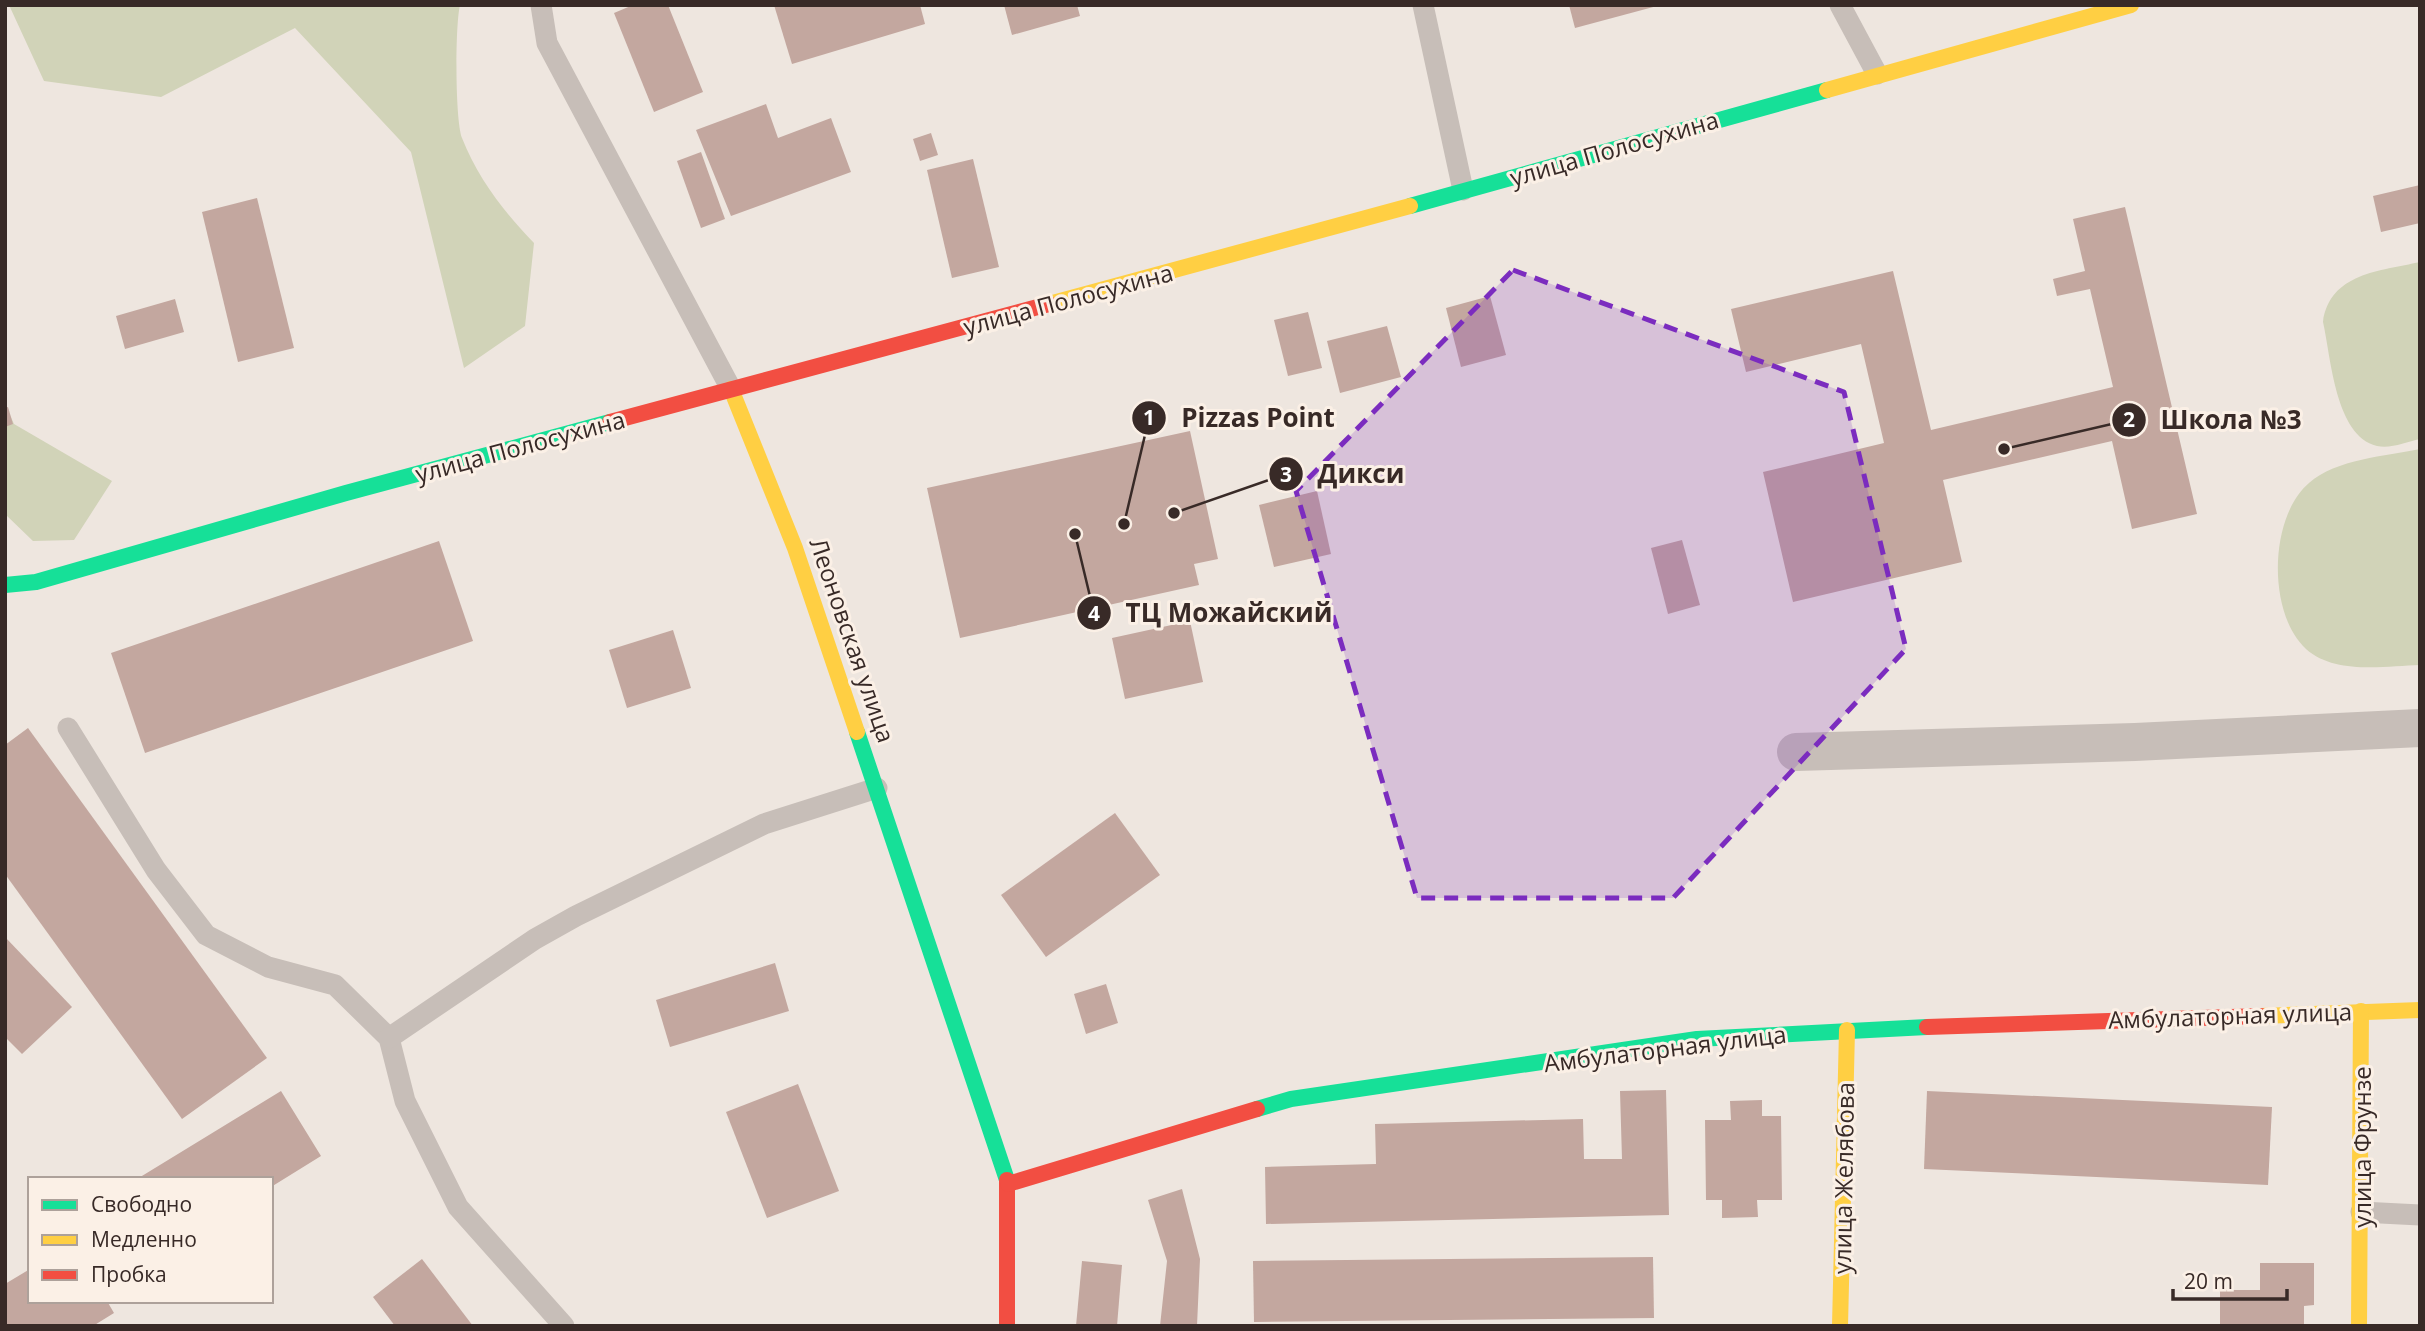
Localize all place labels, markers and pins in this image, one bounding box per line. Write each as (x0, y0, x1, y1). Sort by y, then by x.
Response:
callout: Pizzas Point (1132, 394, 1349, 441)
callout: Школа №3 (2112, 396, 2316, 443)
callout: Дикси (1269, 451, 1418, 498)
callout: ТЦ Можайский (1077, 590, 1346, 637)

